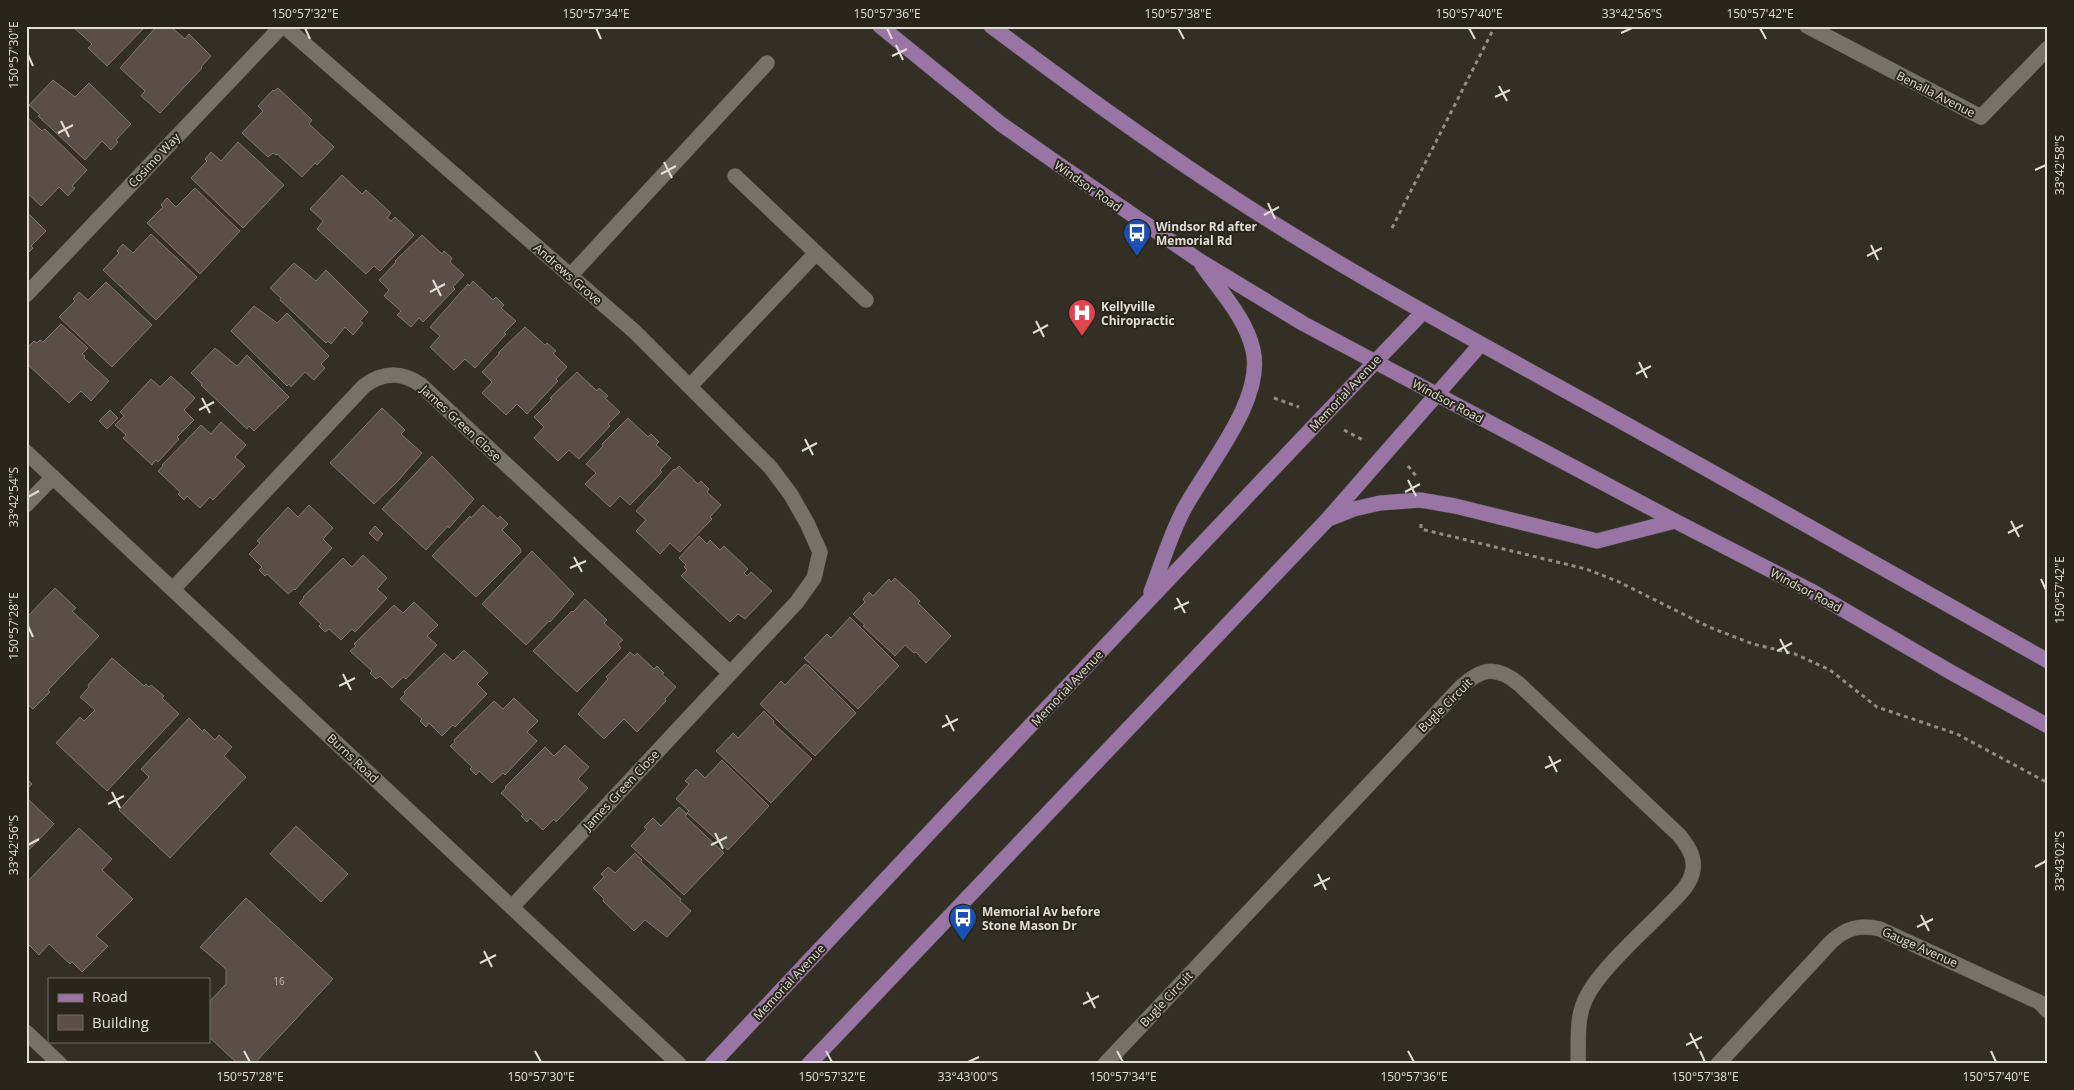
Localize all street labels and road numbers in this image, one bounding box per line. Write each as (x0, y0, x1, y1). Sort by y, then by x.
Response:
street label: Benalla Avenue (1894, 67, 1978, 121)
street label: Cosimo Way (124, 128, 184, 191)
street label: Windsor Road (1051, 157, 1125, 215)
street label: Andrews Grove (530, 239, 606, 309)
street label: Memorial Avenue (1305, 351, 1385, 435)
street label: Windsor Road (1409, 375, 1487, 427)
street label: James Green Close (416, 380, 505, 465)
street label: Windsor Road (1767, 564, 1845, 616)
street label: Memorial Avenue (1027, 646, 1107, 730)
street label: Bugle Circuit (1414, 674, 1476, 736)
street label: Burns Road (323, 730, 383, 786)
street label: James Green Close (578, 746, 663, 835)
street label: Gauge Avenue (1880, 923, 1961, 971)
street label: Memorial Avenue (749, 940, 829, 1024)
street label: Bugle Circuit (1136, 967, 1196, 1031)

